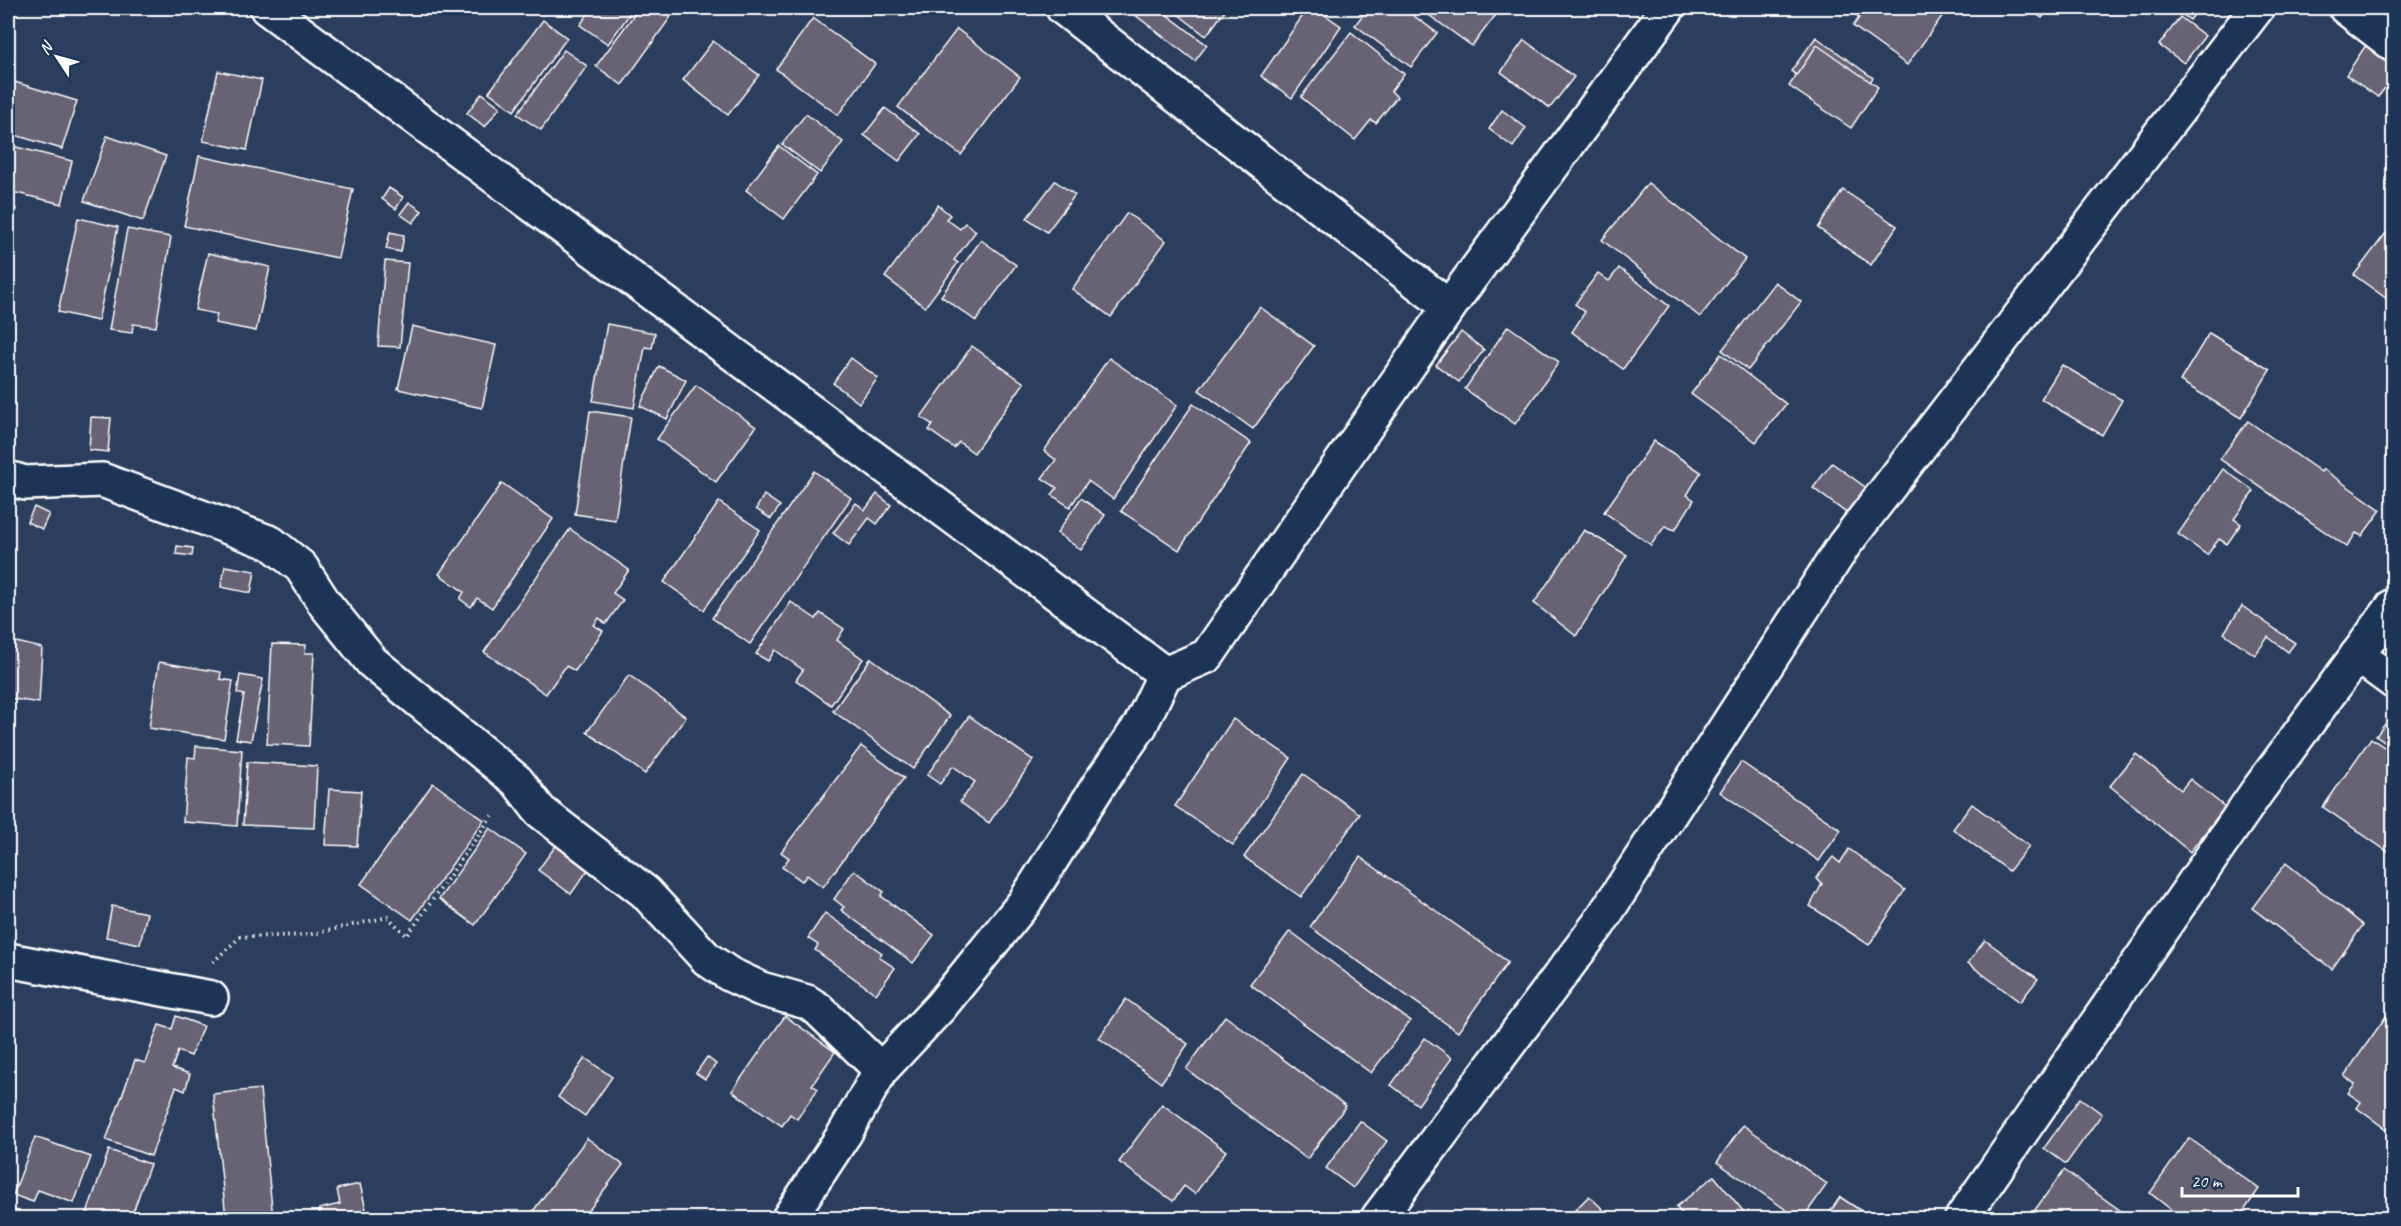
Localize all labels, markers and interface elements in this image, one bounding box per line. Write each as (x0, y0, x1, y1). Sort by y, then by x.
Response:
north arrow (27, 27, 87, 87)
text: N (35, 36, 58, 59)
scale bar (2182, 1160, 2298, 1198)
text: 20 m (2191, 1170, 2224, 1192)

